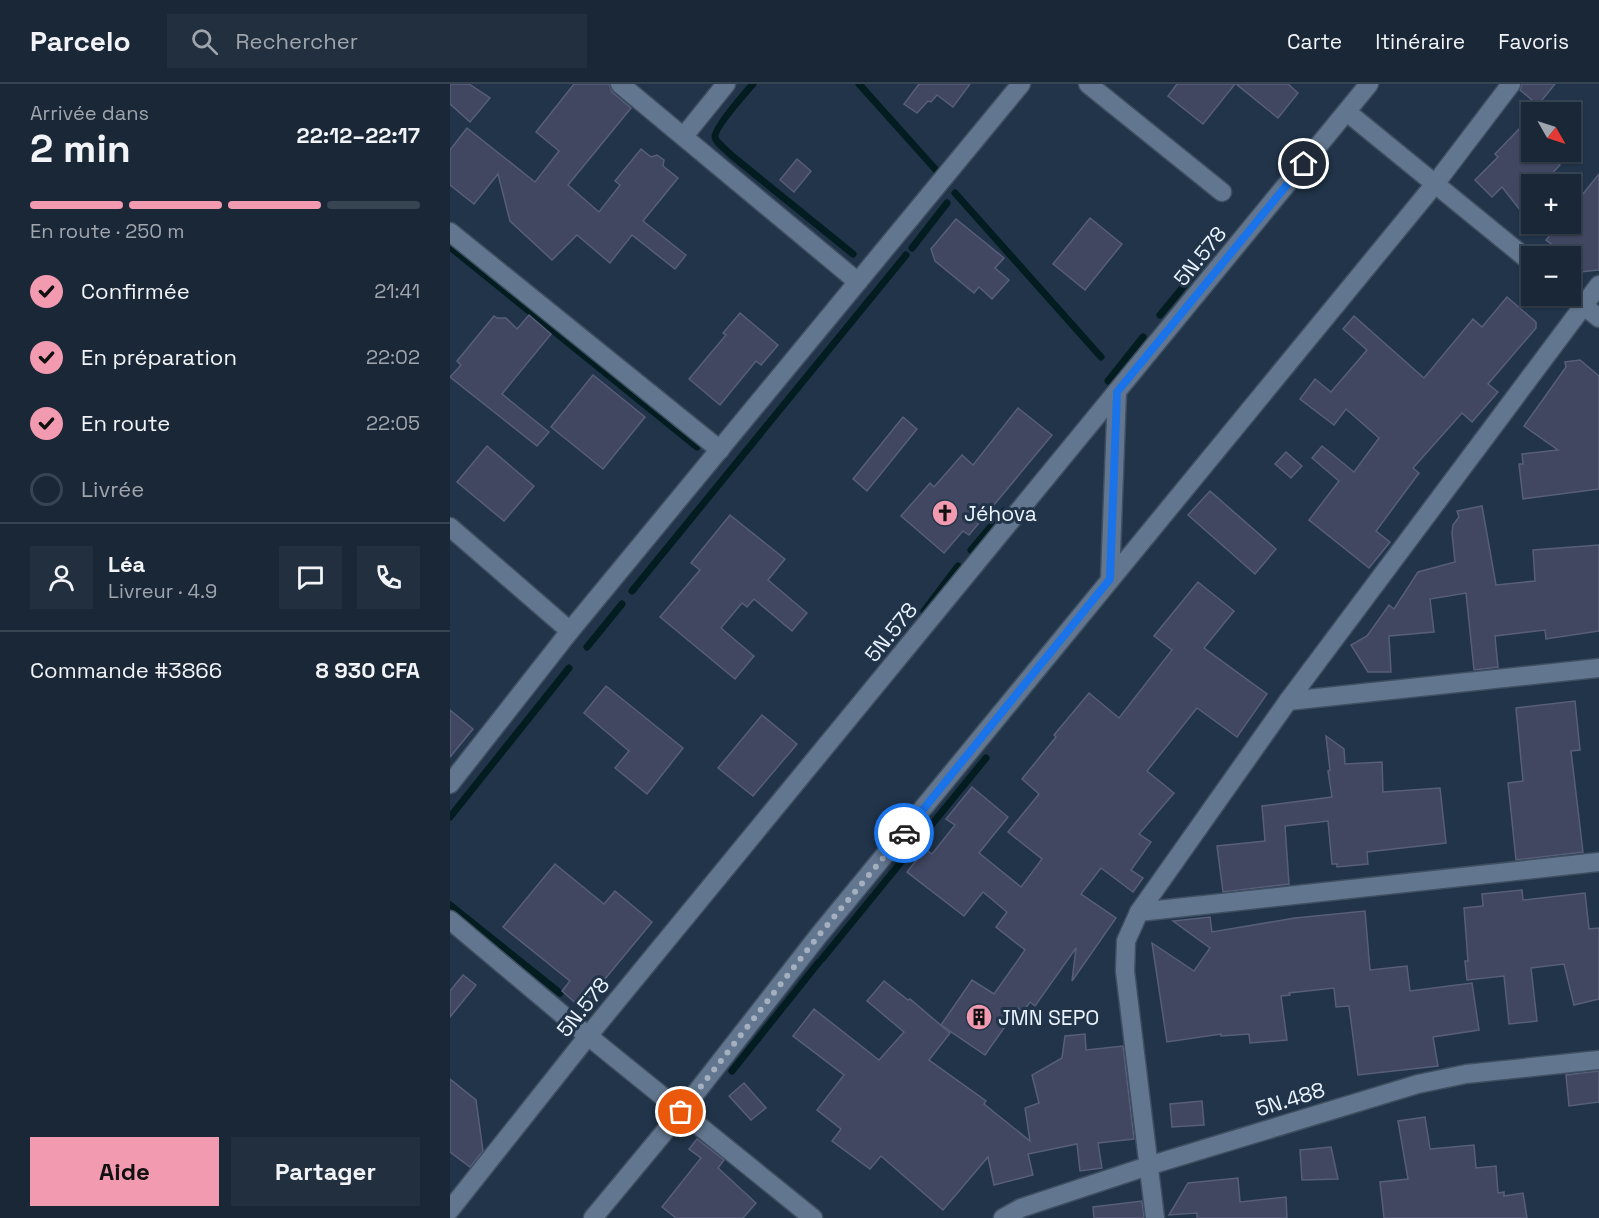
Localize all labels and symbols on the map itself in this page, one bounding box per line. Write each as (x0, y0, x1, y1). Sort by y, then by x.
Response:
north arrow (1521, 102, 1581, 162)
pin (1278, 138, 1329, 189)
street label: 5N.578 (1168, 221, 1232, 291)
church icon: Jéhova (930, 498, 960, 528)
place label: Jéhova (964, 500, 1037, 527)
street label: 5N.578 (859, 597, 923, 667)
courier (874, 803, 934, 863)
street label: 5N.578 (551, 972, 615, 1042)
building icon: JMN SEPO (964, 1002, 994, 1032)
place label: JMN SEPO (998, 1004, 1099, 1031)
street label: 5N.488 (1252, 1076, 1328, 1122)
pin (655, 1086, 706, 1137)

